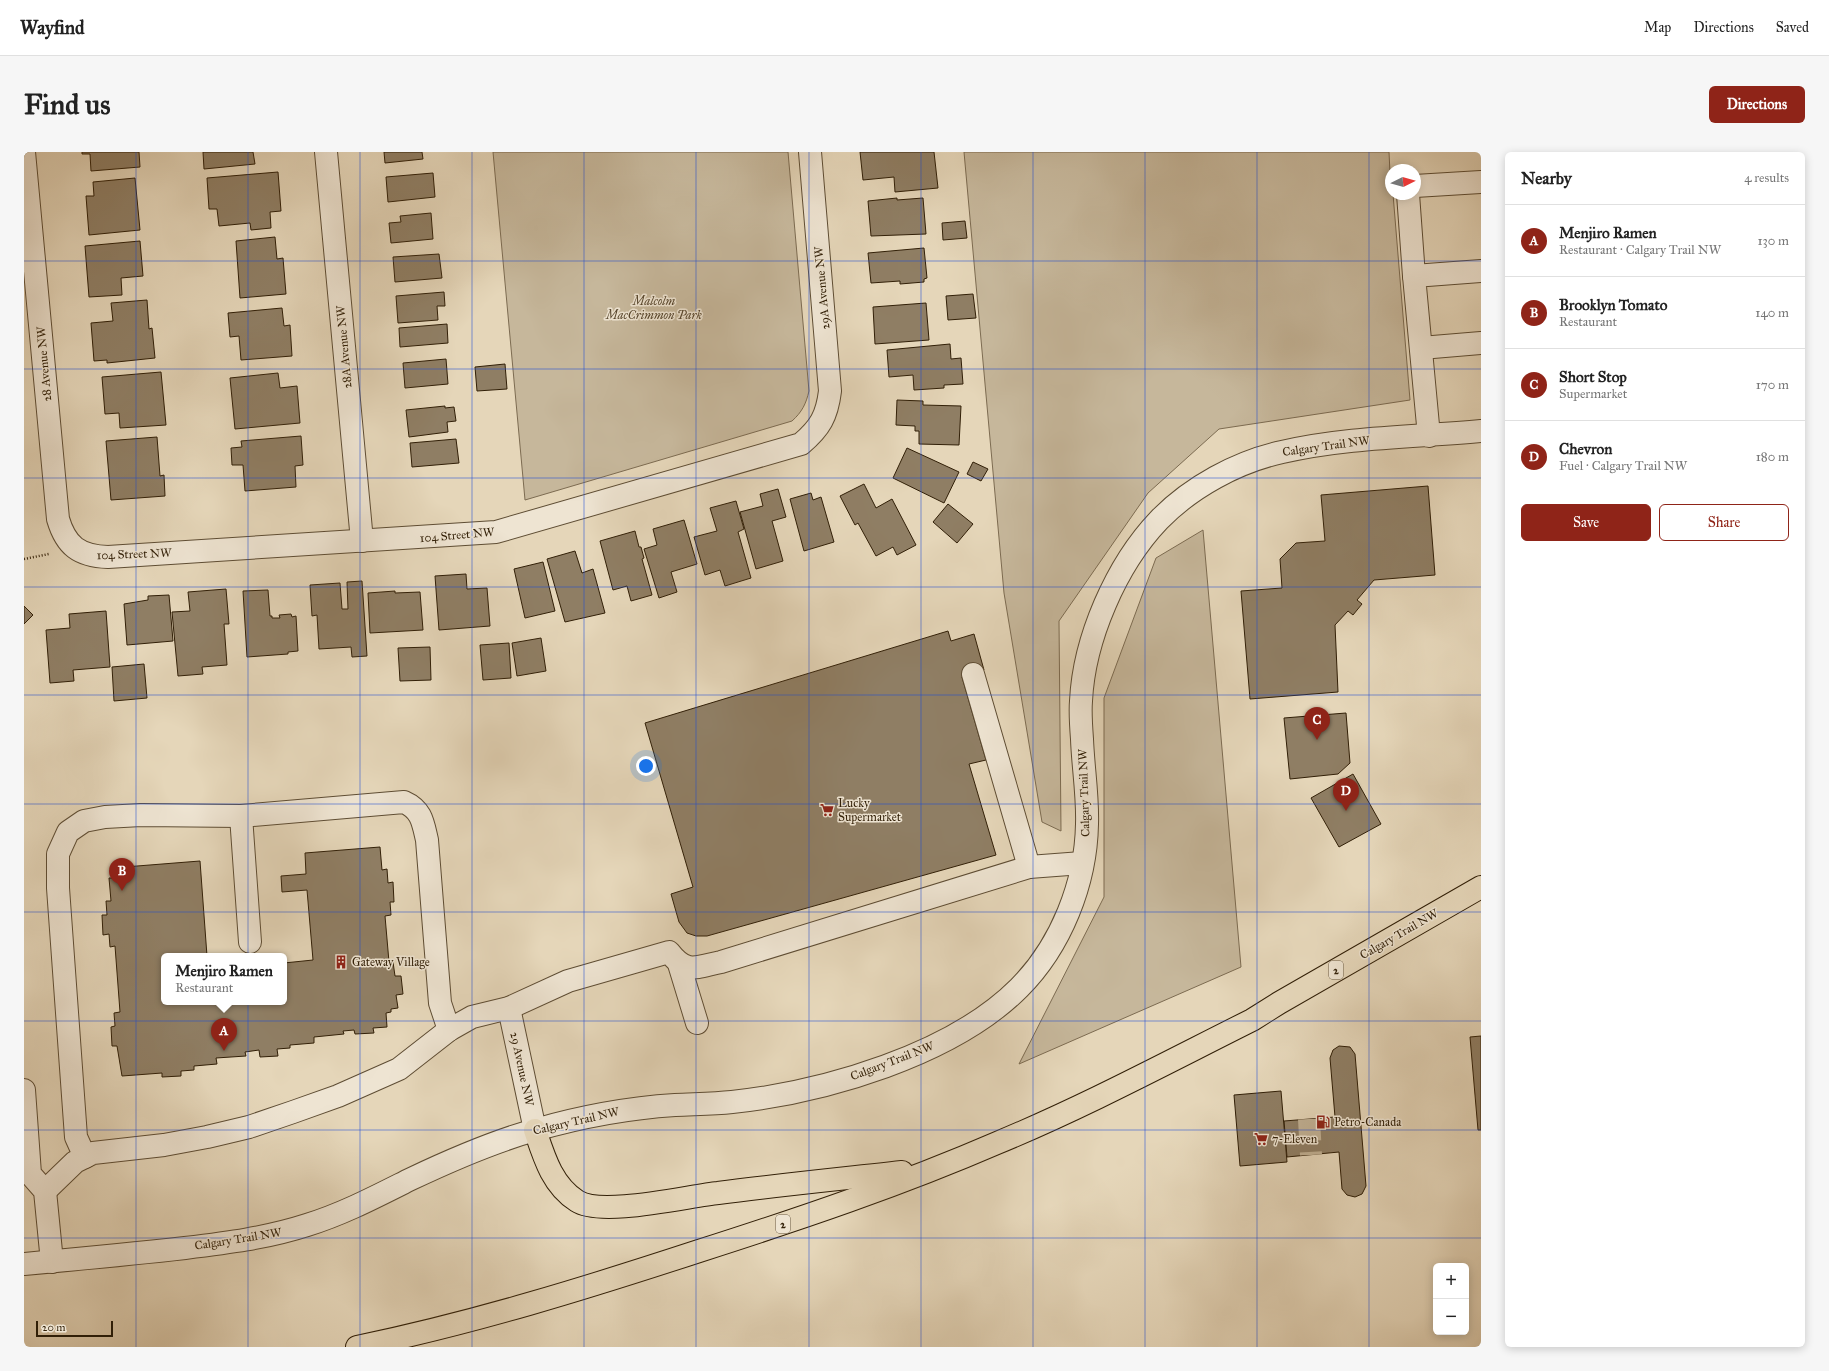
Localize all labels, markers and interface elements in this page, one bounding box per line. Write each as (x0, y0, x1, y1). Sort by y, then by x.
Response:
text: Wayfind (20, 16, 85, 39)
text: Map (1644, 19, 1671, 36)
text: Directions (1693, 19, 1754, 36)
text: Saved (1776, 19, 1809, 36)
button: Directions (1709, 86, 1805, 123)
text: Find us (24, 87, 110, 122)
north arrow (1385, 164, 1421, 200)
text: Nearby (1521, 168, 1572, 189)
text: 4 results (1744, 170, 1789, 186)
text: Menjiro Ramen (1559, 224, 1657, 242)
text: A (1530, 233, 1538, 249)
text: 130 m (1757, 233, 1789, 249)
text: Restaurant · Calgary Trail NW (1559, 242, 1721, 258)
street label: 29A Avenue NW (811, 245, 833, 330)
park label: Malcolm MacCrimmon Park (605, 294, 703, 322)
text: Brooklyn Tomato (1559, 296, 1667, 314)
street label: 28A Avenue NW (333, 304, 355, 389)
text: B (1530, 305, 1538, 321)
text: 140 m (1755, 305, 1789, 321)
text: Restaurant (1559, 314, 1617, 330)
street label: 28 Avenue NW (34, 325, 54, 402)
text: Short Stop (1559, 368, 1627, 386)
text: C (1530, 377, 1538, 393)
text: 170 m (1756, 377, 1789, 393)
text: Supermarket (1559, 386, 1627, 402)
street label: Calgary Trail NW (1281, 433, 1371, 460)
text: Chevron (1559, 440, 1612, 458)
text: D (1529, 449, 1539, 465)
text: 180 m (1756, 449, 1789, 465)
text: Fuel · Calgary Trail NW (1559, 458, 1687, 474)
button: Save (1521, 504, 1651, 541)
button: Share (1659, 504, 1789, 541)
street label: 104 Street NW (419, 525, 496, 545)
street label: 104 Street NW (96, 546, 172, 562)
pin: C (1304, 707, 1330, 740)
street label: Calgary Trail NW (1075, 748, 1094, 837)
your location (636, 756, 656, 776)
pin: D (1333, 778, 1359, 811)
place label: Lucky Supermarket (838, 796, 902, 824)
supermarket icon: Lucky Supermarket (819, 802, 835, 818)
pin: B (109, 858, 135, 891)
street label: Calgary Trail NW (1357, 906, 1442, 963)
popup (161, 953, 287, 1005)
building icon: Gateway Village (333, 954, 349, 970)
place label: Gateway Village (352, 955, 430, 970)
road number: 2 (1329, 961, 1343, 979)
text: Menjiro Ramen (175, 962, 273, 980)
text: Restaurant (175, 980, 233, 996)
pin: A (211, 1018, 237, 1051)
street label: 29 Avenue NW (507, 1031, 537, 1108)
street label: Calgary Trail NW (848, 1038, 937, 1084)
street label: Calgary Trail NW (532, 1104, 621, 1139)
fuel station icon: Petro-Canada (1315, 1114, 1331, 1130)
place label: Petro-Canada (1334, 1115, 1402, 1129)
supermarket icon: 7-Eleven (1253, 1131, 1269, 1147)
place label: 7-Eleven (1272, 1132, 1318, 1146)
road number: 2 (776, 1215, 790, 1233)
street label: Calgary Trail NW (193, 1225, 283, 1254)
map controls (1433, 1263, 1469, 1335)
button: + (1433, 1263, 1469, 1299)
button: − (1433, 1299, 1469, 1335)
scale bar (36, 1319, 113, 1338)
text: 20 m (42, 1321, 65, 1334)

